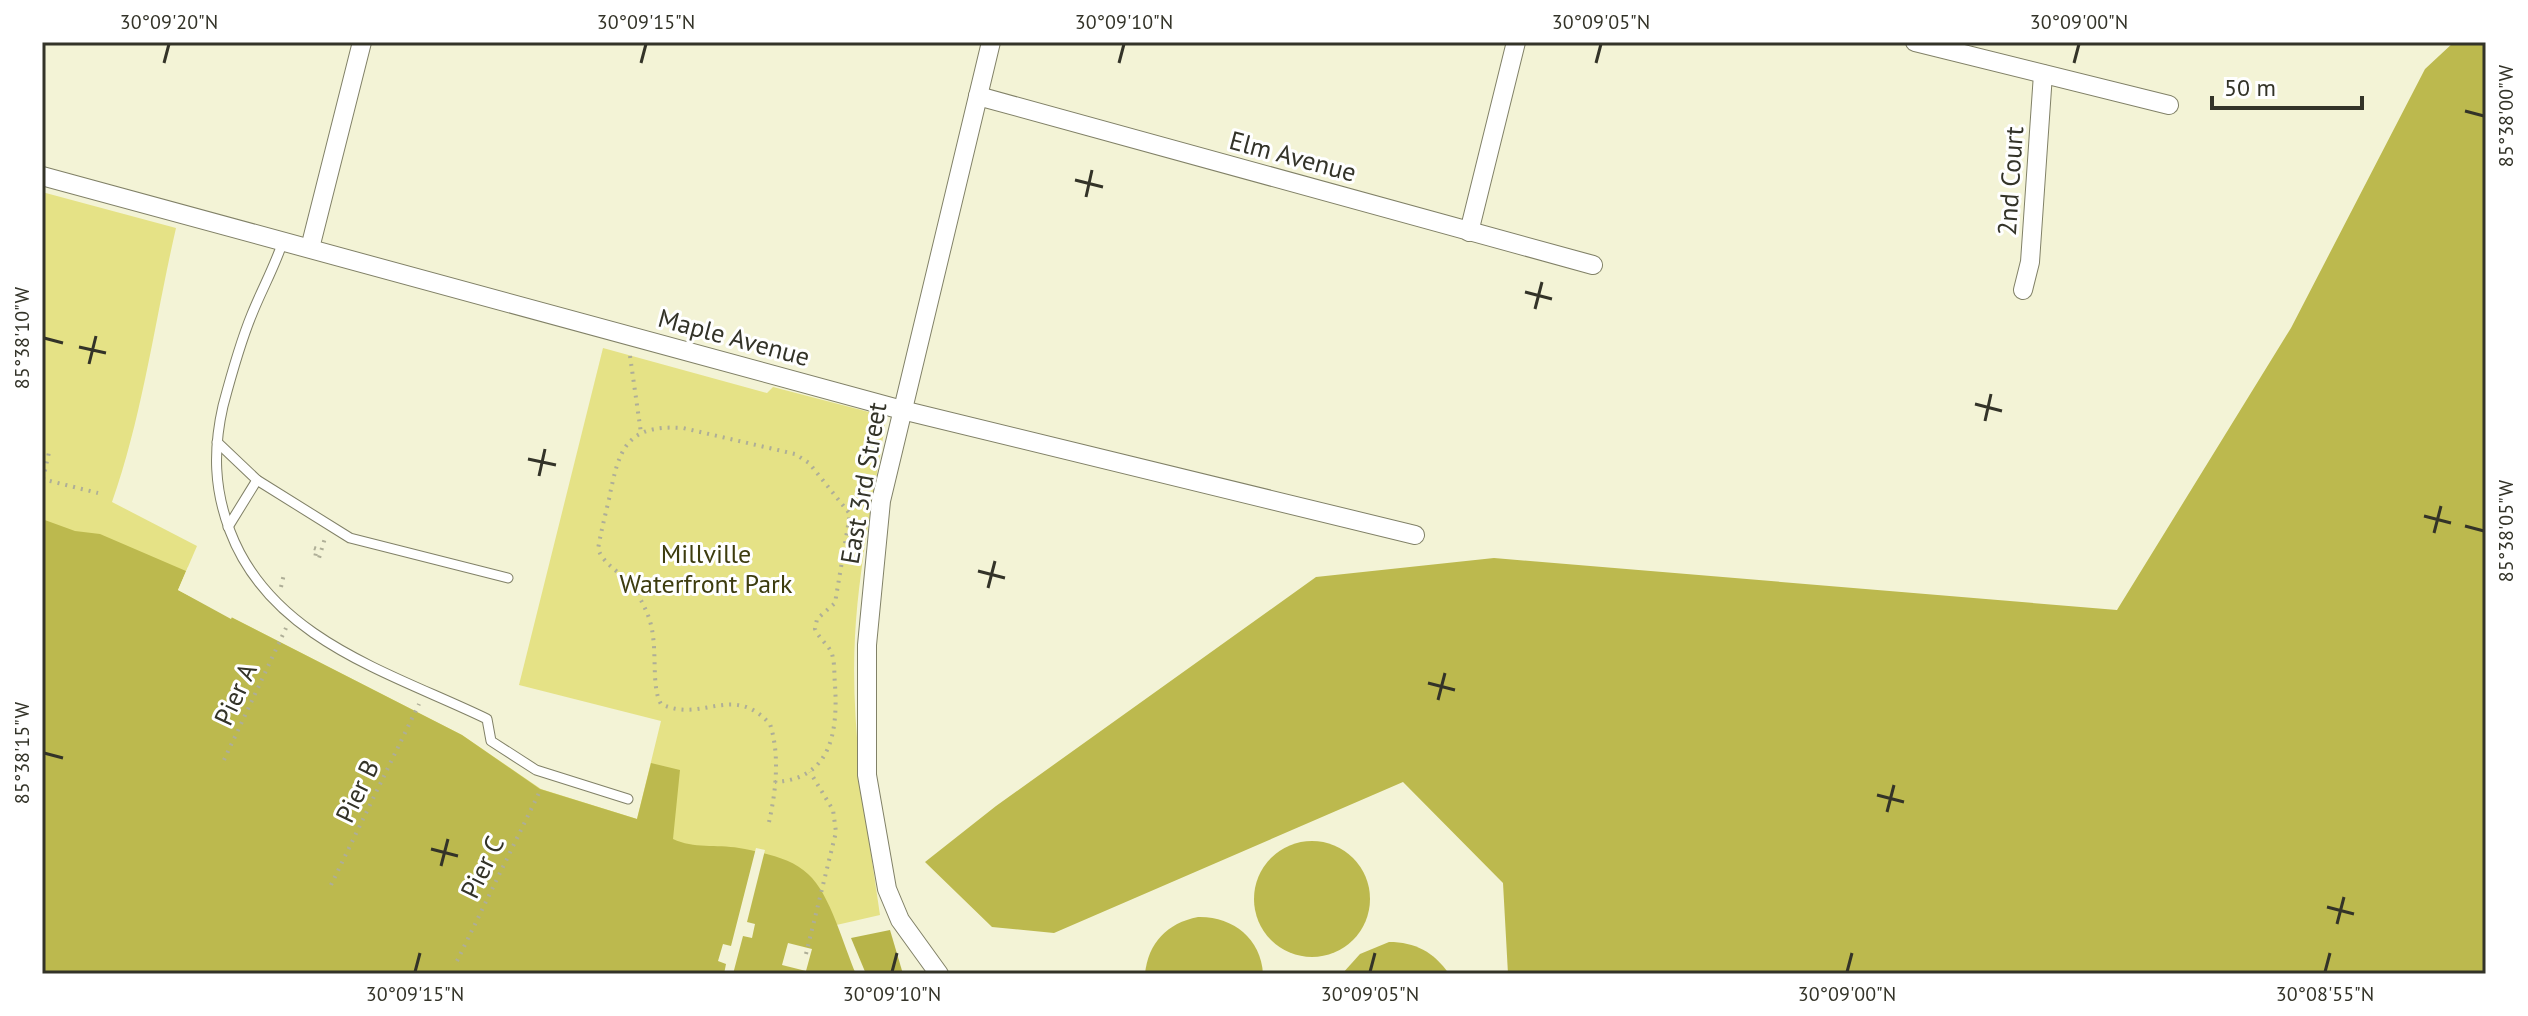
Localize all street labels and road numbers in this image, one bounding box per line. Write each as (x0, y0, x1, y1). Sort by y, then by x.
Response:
street label: Elm Avenue (1226, 123, 1360, 189)
street label: 2nd Court (1990, 125, 2030, 237)
street label: Maple Avenue (655, 301, 813, 373)
street label: East 3rd Street (833, 399, 894, 567)
street label: Pier A (206, 658, 264, 730)
street label: Pier B (328, 754, 386, 828)
street label: Pier C (453, 830, 511, 904)

